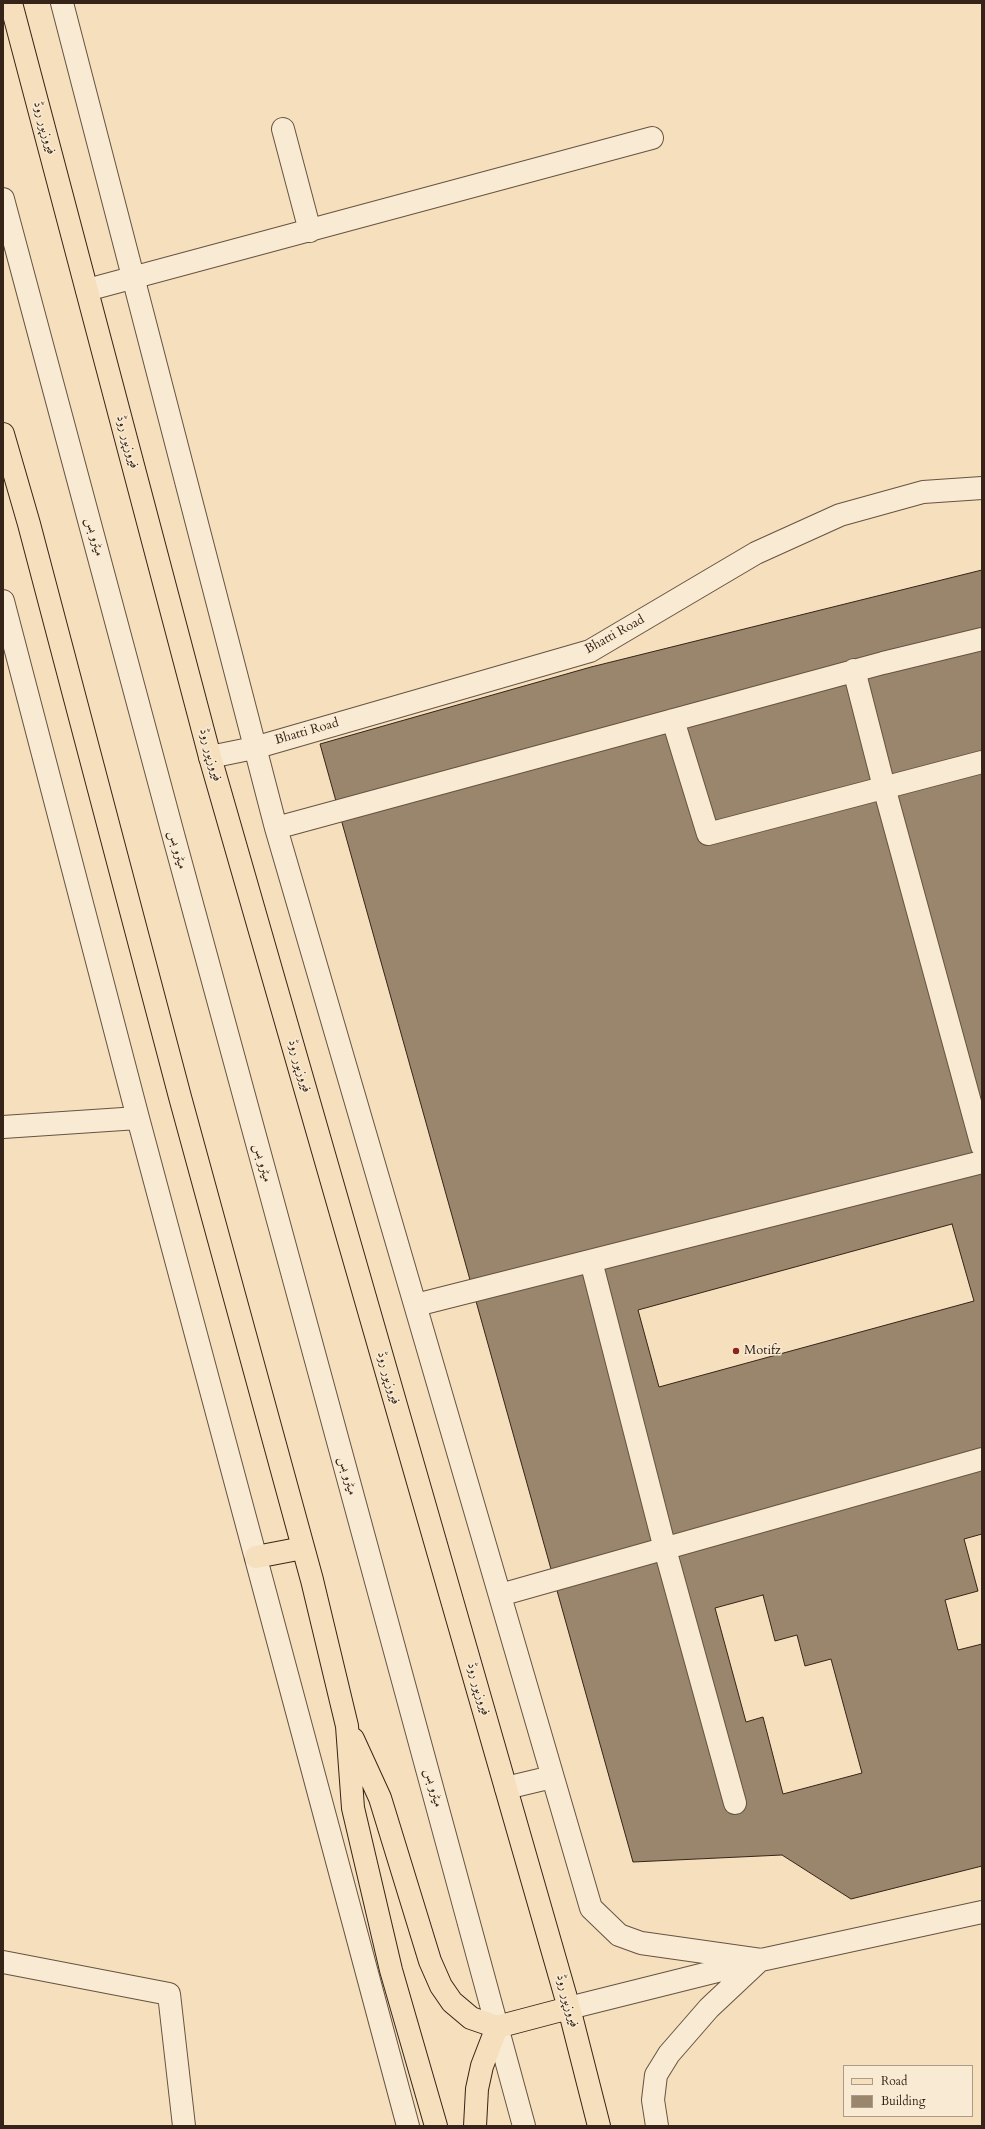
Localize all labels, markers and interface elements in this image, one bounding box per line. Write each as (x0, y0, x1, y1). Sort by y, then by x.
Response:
street label: فیروزپور روڈ (29, 100, 59, 156)
street label: فیروزپور روڈ (112, 414, 142, 470)
street label: میٹرو بس (81, 516, 107, 558)
street label: Bhatti Road (583, 612, 647, 658)
street label: Bhatti Road (273, 715, 341, 749)
street label: فیروزپور روڈ (195, 727, 225, 783)
street label: میٹرو بس (164, 829, 190, 871)
street label: فیروزپور روڈ (284, 1038, 314, 1094)
street label: میٹرو بس (249, 1142, 275, 1184)
place label: Motifz (744, 1343, 781, 1359)
marker: Motifz (731, 1346, 741, 1356)
street label: فیروزپور روڈ (373, 1350, 403, 1406)
street label: میٹرو بس (334, 1455, 360, 1497)
street label: فیروزپور روڈ (463, 1661, 493, 1717)
street label: میٹرو بس (420, 1767, 446, 1809)
street label: فیروزپور روڈ (552, 1973, 582, 2029)
legend (843, 2065, 973, 2117)
text: Road (881, 2073, 907, 2089)
text: Building (881, 2093, 925, 2109)

